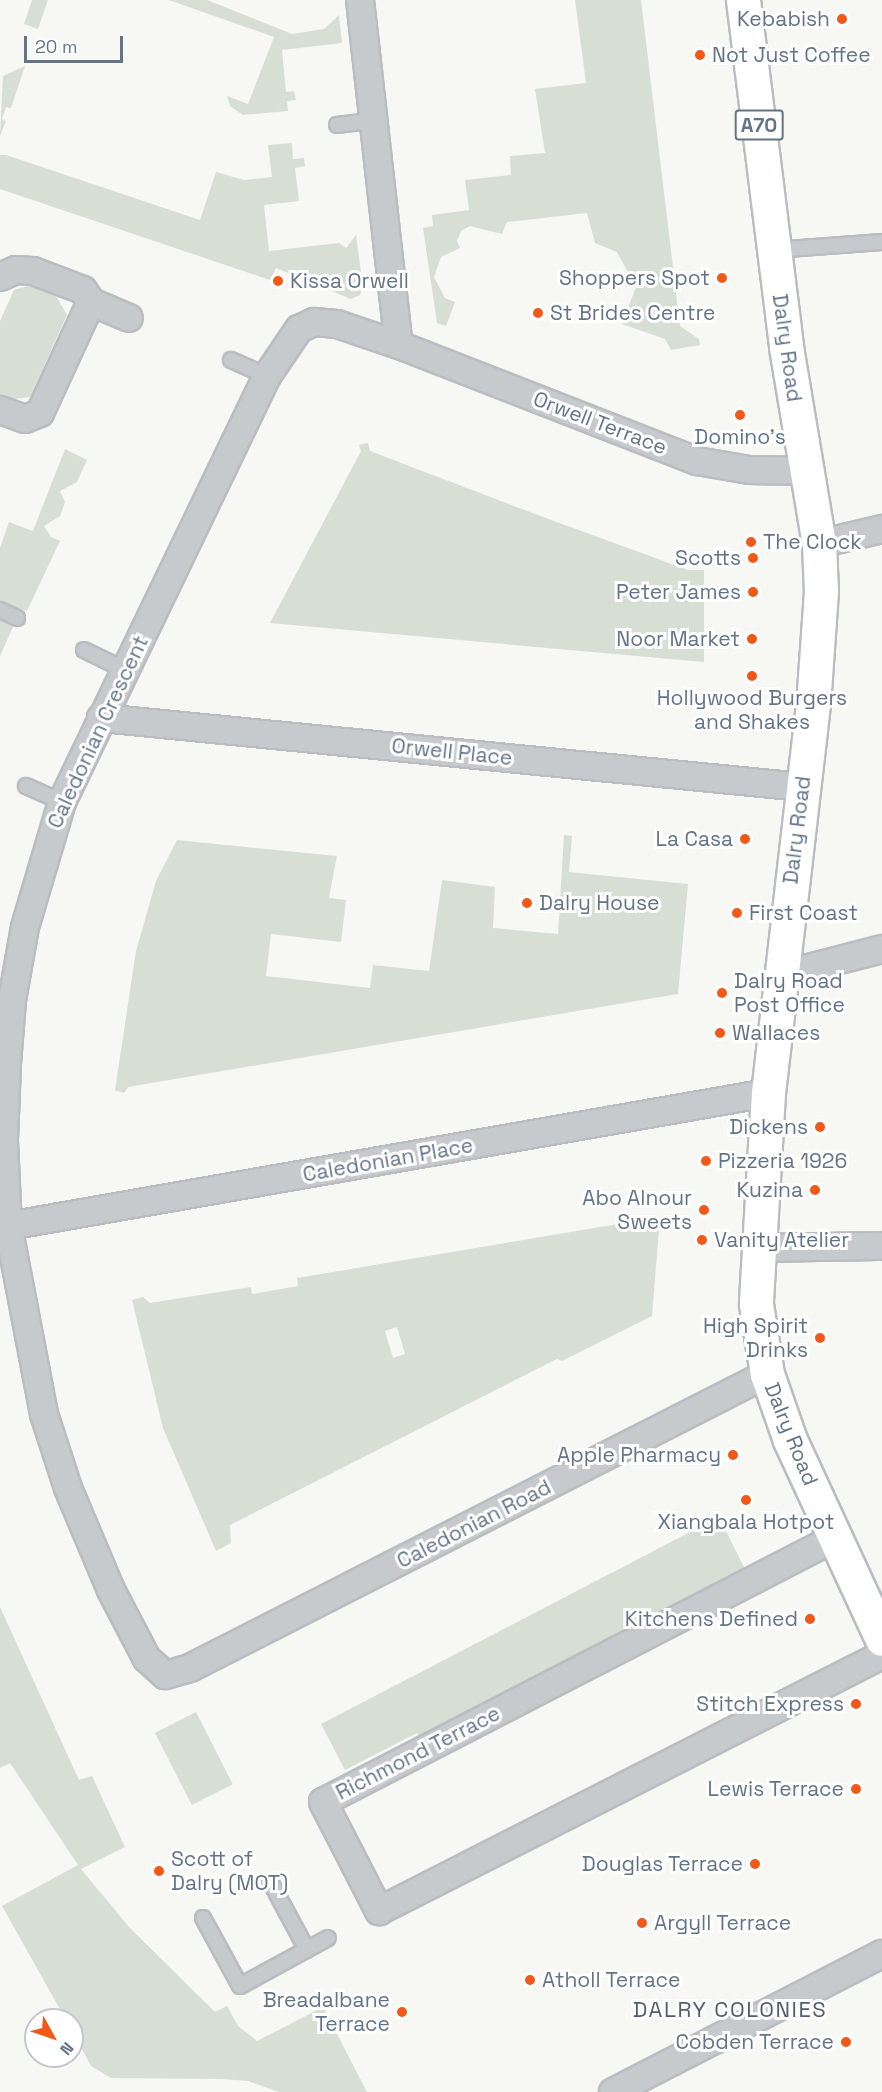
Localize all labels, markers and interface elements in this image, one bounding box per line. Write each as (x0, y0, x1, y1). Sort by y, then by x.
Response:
place label: Kebabish (737, 6, 830, 32)
marker: Kebabish (835, 12, 849, 26)
scale bar (27, 24, 126, 62)
text: 20 m (35, 35, 78, 58)
place label: Not Just Coffee (712, 42, 871, 68)
marker: Not Just Coffee (693, 48, 707, 62)
road number: A70 (734, 108, 784, 142)
place label: Shoppers Spot (559, 265, 710, 291)
place label: Kissa Orwell (290, 268, 409, 294)
marker: Shoppers Spot (715, 271, 729, 285)
marker: Kissa Orwell (271, 274, 285, 288)
street label: Dalry Road (767, 292, 807, 404)
place label: St Brides Centre (550, 300, 715, 326)
marker: St Brides Centre (531, 306, 545, 320)
street label: Orwell Terrace (529, 386, 671, 460)
marker: Domino's (733, 408, 747, 422)
place label: Domino's (694, 424, 786, 450)
place label: The Clock (763, 529, 862, 555)
marker: The Clock (744, 535, 758, 549)
place label: Scotts (675, 545, 741, 571)
marker: Scotts (746, 551, 760, 565)
place label: Peter James (616, 579, 741, 605)
marker: Peter James (746, 585, 760, 599)
place label: Noor Market (616, 626, 740, 652)
street label: Caledonian Crescent (42, 632, 154, 832)
marker: Noor Market (745, 632, 759, 646)
marker: Hollywood Burgers and Shakes (745, 669, 759, 683)
place label: Hollywood Burgers and Shakes (657, 685, 847, 735)
street label: Orwell Place (390, 733, 514, 771)
street label: Dalry Road (778, 774, 816, 886)
place label: La Casa (656, 826, 733, 852)
marker: La Casa (738, 832, 752, 846)
place label: Dalry House (539, 890, 659, 916)
marker: Dalry House (520, 896, 534, 910)
place label: First Coast (749, 900, 858, 926)
marker: First Coast (730, 906, 744, 920)
place label: Dalry Road Post Office (734, 968, 845, 1018)
marker: Dalry Road Post Office (715, 986, 729, 1000)
place label: Wallaces (732, 1020, 820, 1046)
marker: Wallaces (713, 1026, 727, 1040)
place label: Dickens (729, 1114, 808, 1140)
marker: Dickens (813, 1120, 827, 1134)
street label: Caledonian Place (301, 1133, 475, 1187)
place label: Pizzeria 1926 (718, 1148, 847, 1174)
marker: Pizzeria 1926 (699, 1154, 713, 1168)
place label: Kuzina (737, 1177, 803, 1203)
marker: Kuzina (808, 1183, 822, 1197)
place label: Abo Alnour Sweets (582, 1185, 692, 1235)
marker: Abo Alnour Sweets (697, 1203, 711, 1217)
place label: Vanity Atelier (714, 1227, 849, 1253)
marker: Vanity Atelier (695, 1233, 709, 1247)
place label: High Spirit Drinks (703, 1313, 808, 1363)
marker: High Spirit Drinks (813, 1331, 827, 1345)
street label: Dalry Road (759, 1379, 823, 1489)
place label: Apple Pharmacy (557, 1442, 721, 1468)
marker: Apple Pharmacy (726, 1448, 740, 1462)
street label: Caledonian Road (393, 1474, 555, 1574)
marker: Xiangbala Hotpot (739, 1493, 753, 1507)
place label: Xiangbala Hotpot (658, 1509, 834, 1535)
place label: Kitchens Defined (625, 1606, 798, 1632)
marker: Kitchens Defined (803, 1612, 817, 1626)
place label: Stitch Express (696, 1691, 844, 1717)
marker: Stitch Express (849, 1697, 863, 1711)
street label: Richmond Terrace (331, 1701, 505, 1805)
place label: Lewis Terrace (707, 1776, 844, 1802)
marker: Lewis Terrace (849, 1782, 863, 1796)
place label: Scott of Dalry (MOT) (171, 1846, 288, 1896)
place label: Douglas Terrace (581, 1851, 743, 1877)
marker: Douglas Terrace (748, 1857, 762, 1871)
marker: Scott of Dalry (MOT) (152, 1864, 166, 1878)
place label: Argyll Terrace (654, 1910, 792, 1936)
marker: Argyll Terrace (635, 1916, 649, 1930)
place label: Atholl Terrace (542, 1967, 681, 1993)
marker: Atholl Terrace (523, 1973, 537, 1987)
place label: Breadalbane Terrace (263, 1987, 390, 2037)
district label: DALRY COLONIES (633, 1997, 827, 2023)
marker: Breadalbane Terrace (395, 2005, 409, 2019)
north arrow (24, 2008, 84, 2068)
place label: Cobden Terrace (675, 2029, 834, 2055)
marker: Cobden Terrace (839, 2035, 853, 2049)
text: N (55, 2038, 78, 2059)

